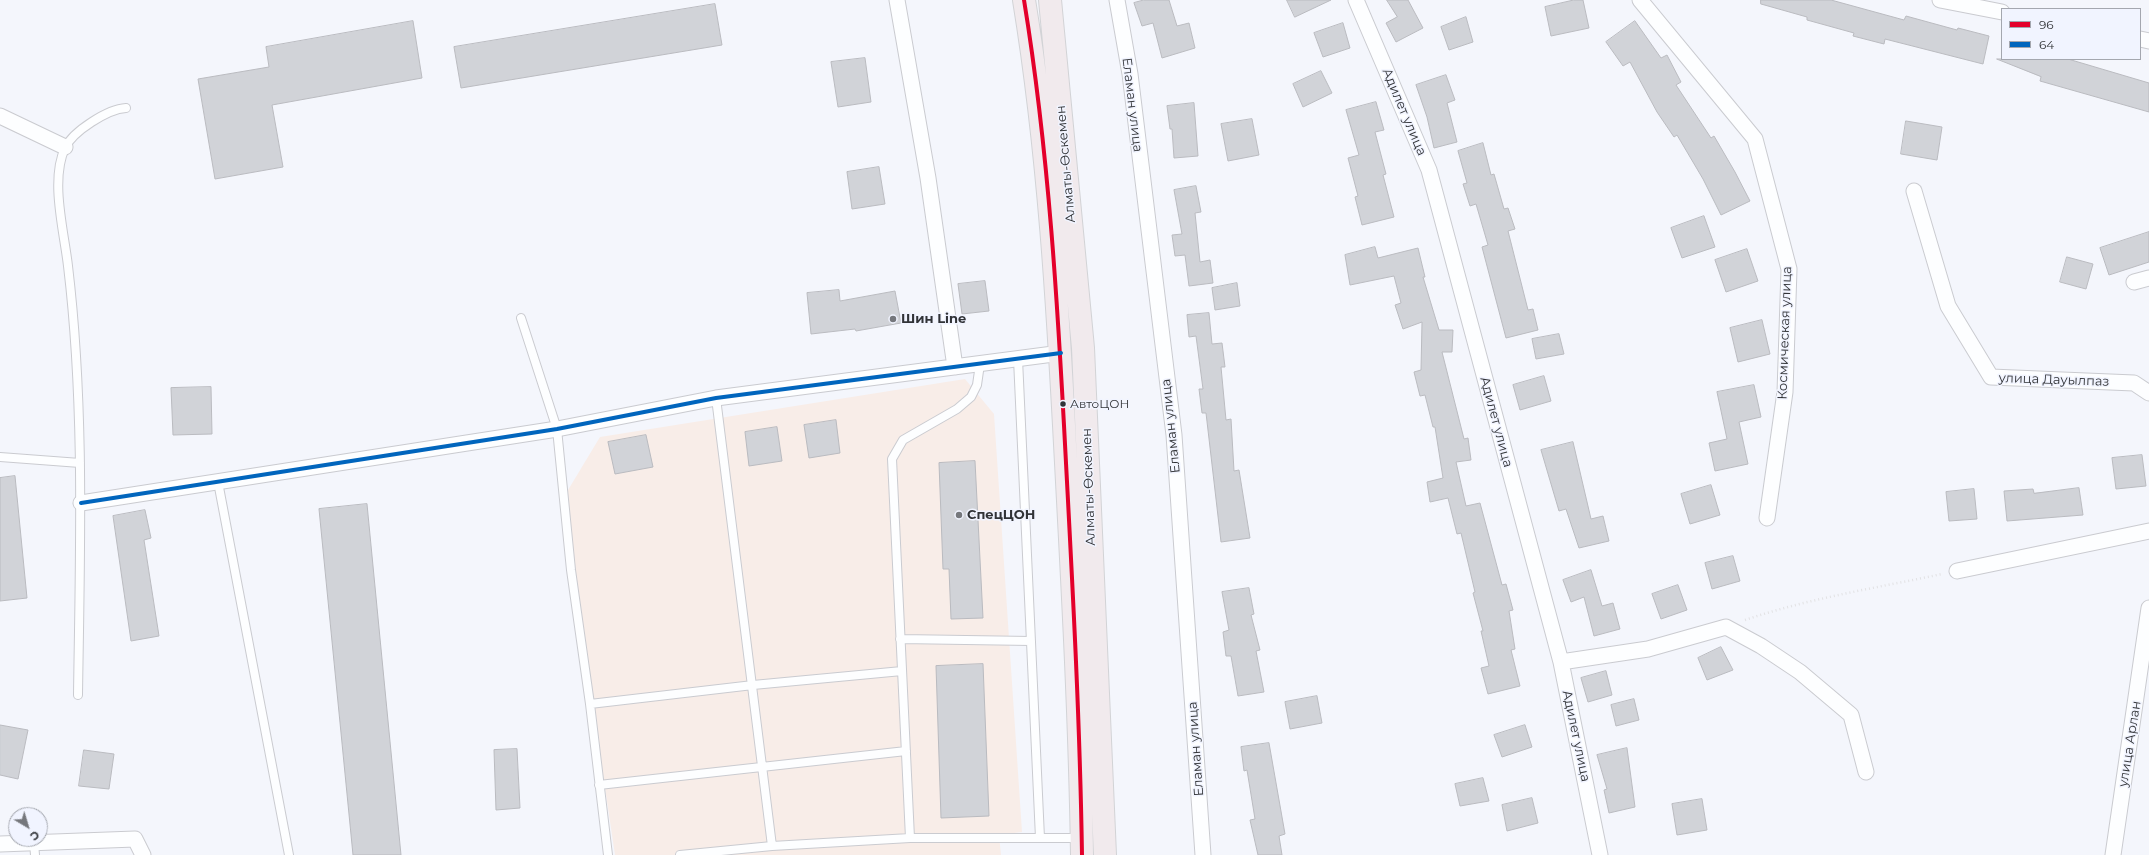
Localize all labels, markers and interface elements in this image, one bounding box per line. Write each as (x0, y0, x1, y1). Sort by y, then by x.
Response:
legend (2001, 8, 2141, 60)
text: 96 (2039, 17, 2054, 32)
text: 64 (2039, 37, 2054, 52)
street label: Еламан улица (1118, 57, 1146, 153)
street label: Адилет улица (1379, 66, 1429, 158)
street label: Алматы-Өскемен (1053, 105, 1079, 223)
street label: Космическая улица (1775, 266, 1795, 400)
place label: Шин Line (901, 311, 966, 327)
marker: Шин Line (888, 314, 898, 324)
street label: улица Дауылпаз (1998, 370, 2110, 390)
street label: Адилет улица (1476, 375, 1516, 469)
street label: Еламан улица (1158, 378, 1184, 474)
place label: АвтоЦОН (1070, 397, 1129, 411)
marker: АвтоЦОН (1058, 399, 1068, 409)
street label: Алматы-Өскемен (1079, 428, 1099, 546)
place label: СпецЦОН (967, 507, 1035, 523)
marker: СпецЦОН (954, 510, 964, 520)
street label: Адилет улица (1559, 689, 1593, 783)
street label: улица Арлан (2115, 700, 2145, 788)
street label: Еламан улица (1185, 701, 1207, 797)
north arrow (8, 807, 48, 847)
text: С (27, 828, 42, 844)

